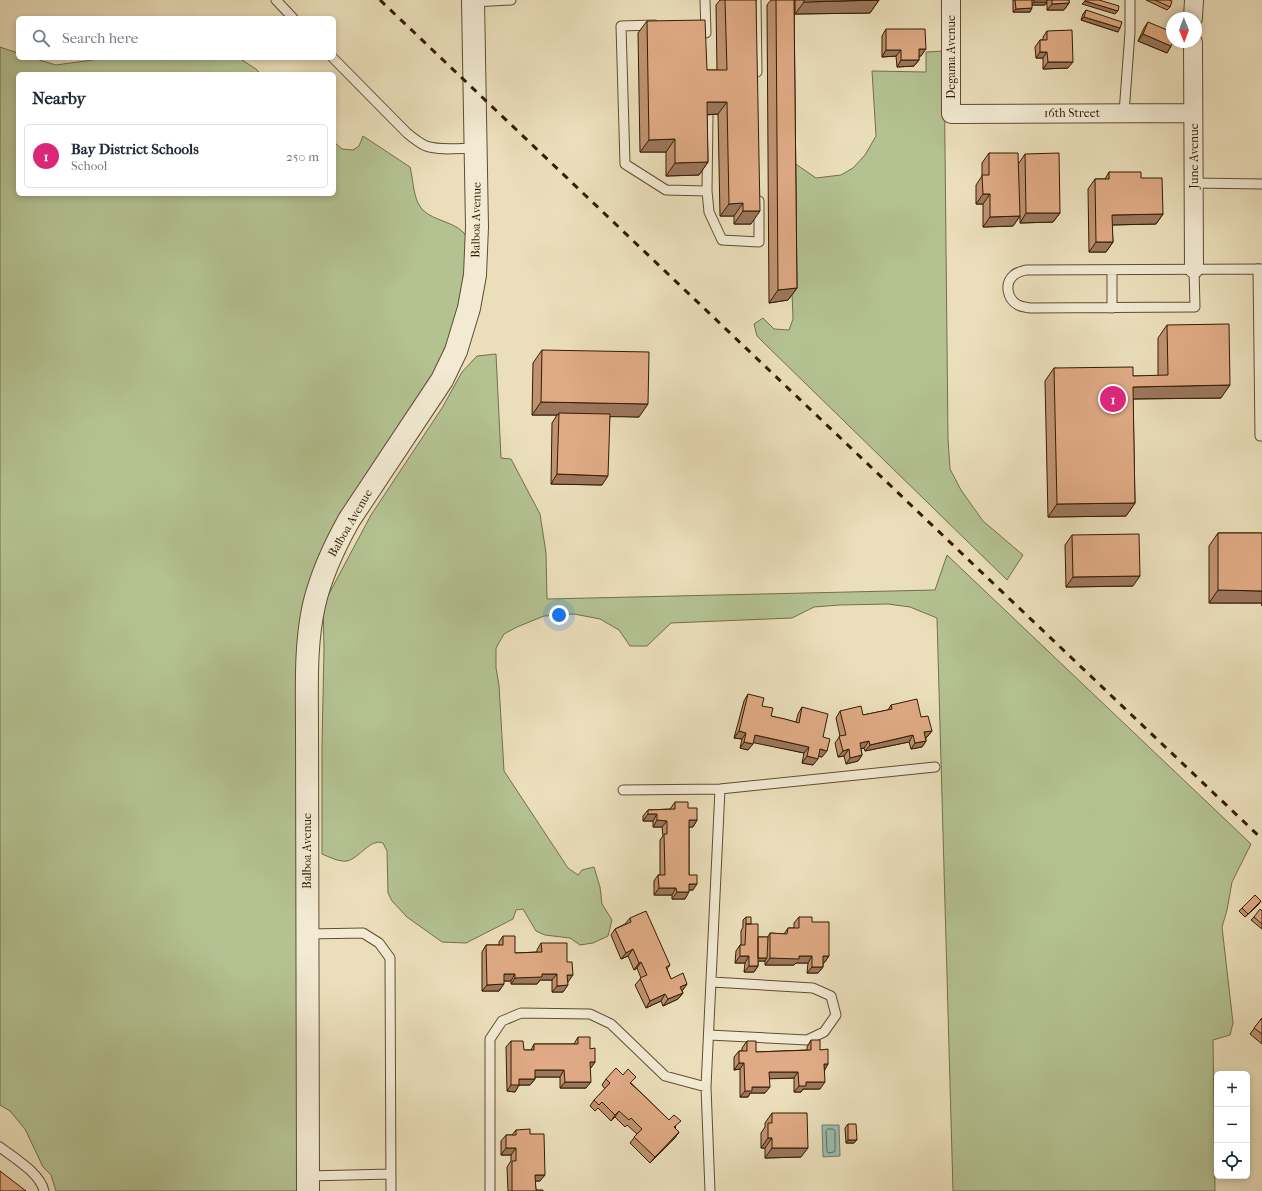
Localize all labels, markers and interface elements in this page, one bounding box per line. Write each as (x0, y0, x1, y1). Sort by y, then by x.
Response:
north arrow (1166, 12, 1202, 48)
street label: Degama Avenue (944, 15, 958, 99)
search box (16, 16, 336, 60)
icon: search (30, 27, 52, 49)
text: Search here (62, 29, 138, 47)
text: Nearby (32, 88, 86, 108)
street label: 16th Street (1044, 106, 1101, 120)
street label: June Avenue (1187, 123, 1201, 190)
text: Bay District Schools (71, 140, 199, 158)
text: 1 (44, 149, 48, 164)
text: 250 m (286, 149, 319, 164)
text: School (71, 158, 107, 173)
street label: Balboa Avenue (468, 182, 484, 258)
pin: 1 (1100, 384, 1126, 414)
street label: Balboa Avenue (325, 487, 375, 559)
your location (549, 605, 569, 625)
street label: Balboa Avenue (300, 813, 314, 889)
map controls (1214, 1071, 1250, 1179)
button: + (1214, 1071, 1250, 1107)
button: − (1214, 1107, 1250, 1143)
button: locate (1214, 1143, 1250, 1179)

